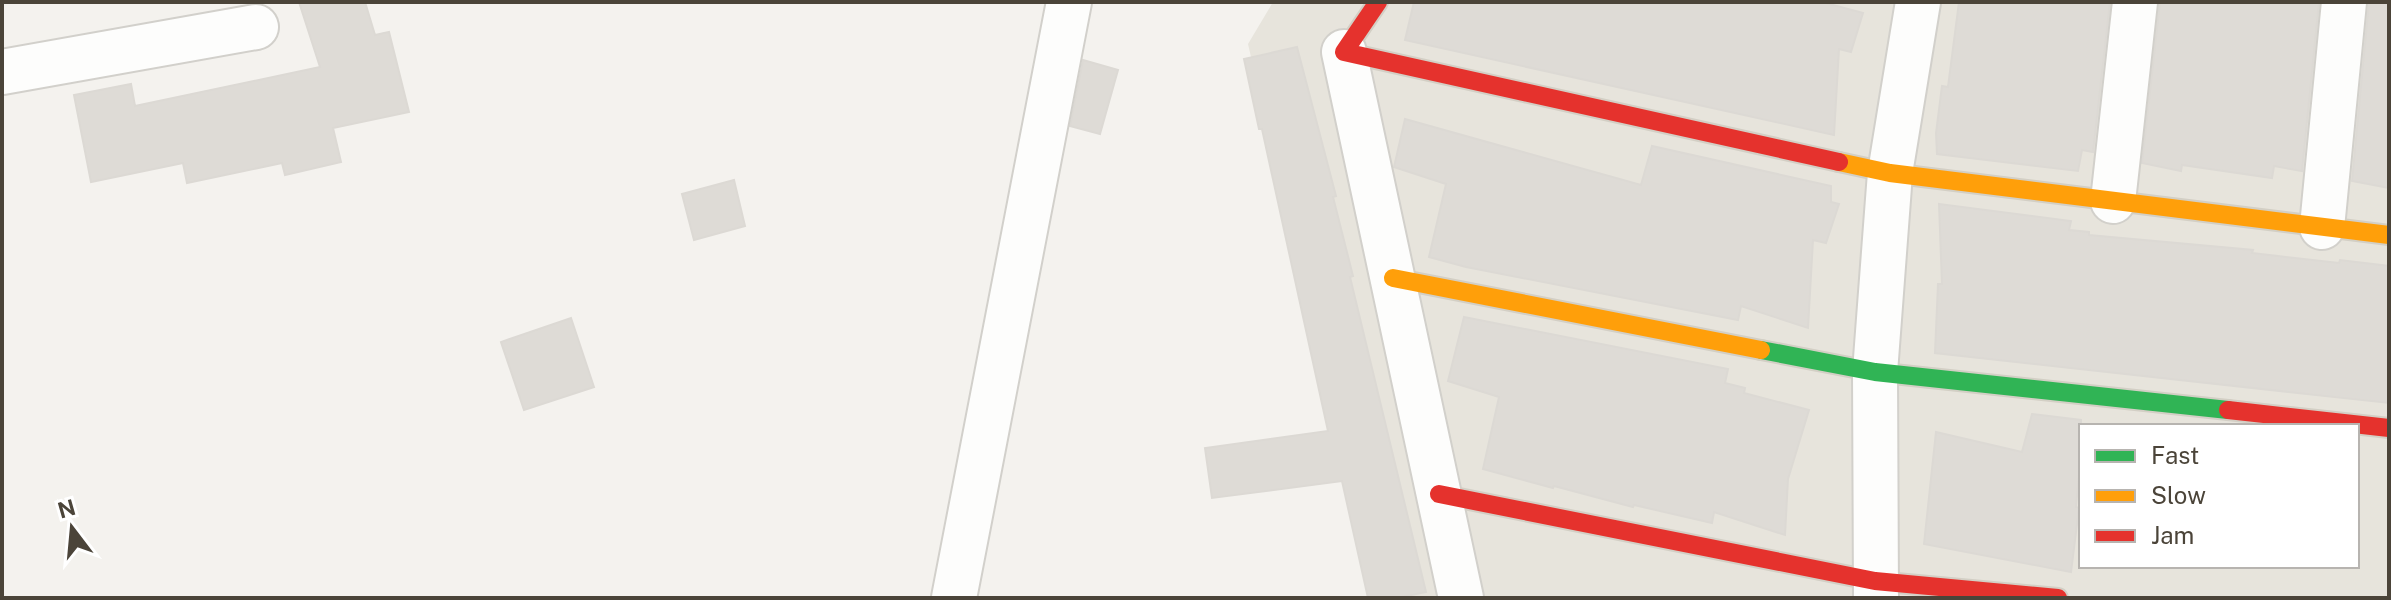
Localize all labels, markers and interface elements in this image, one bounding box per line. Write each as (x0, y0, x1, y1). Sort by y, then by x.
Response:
legend (2079, 424, 2359, 568)
text: Fast (2151, 441, 2199, 469)
text: Slow (2151, 481, 2206, 509)
north arrow (32, 488, 112, 568)
text: N (55, 494, 78, 524)
text: Jam (2151, 521, 2194, 549)

